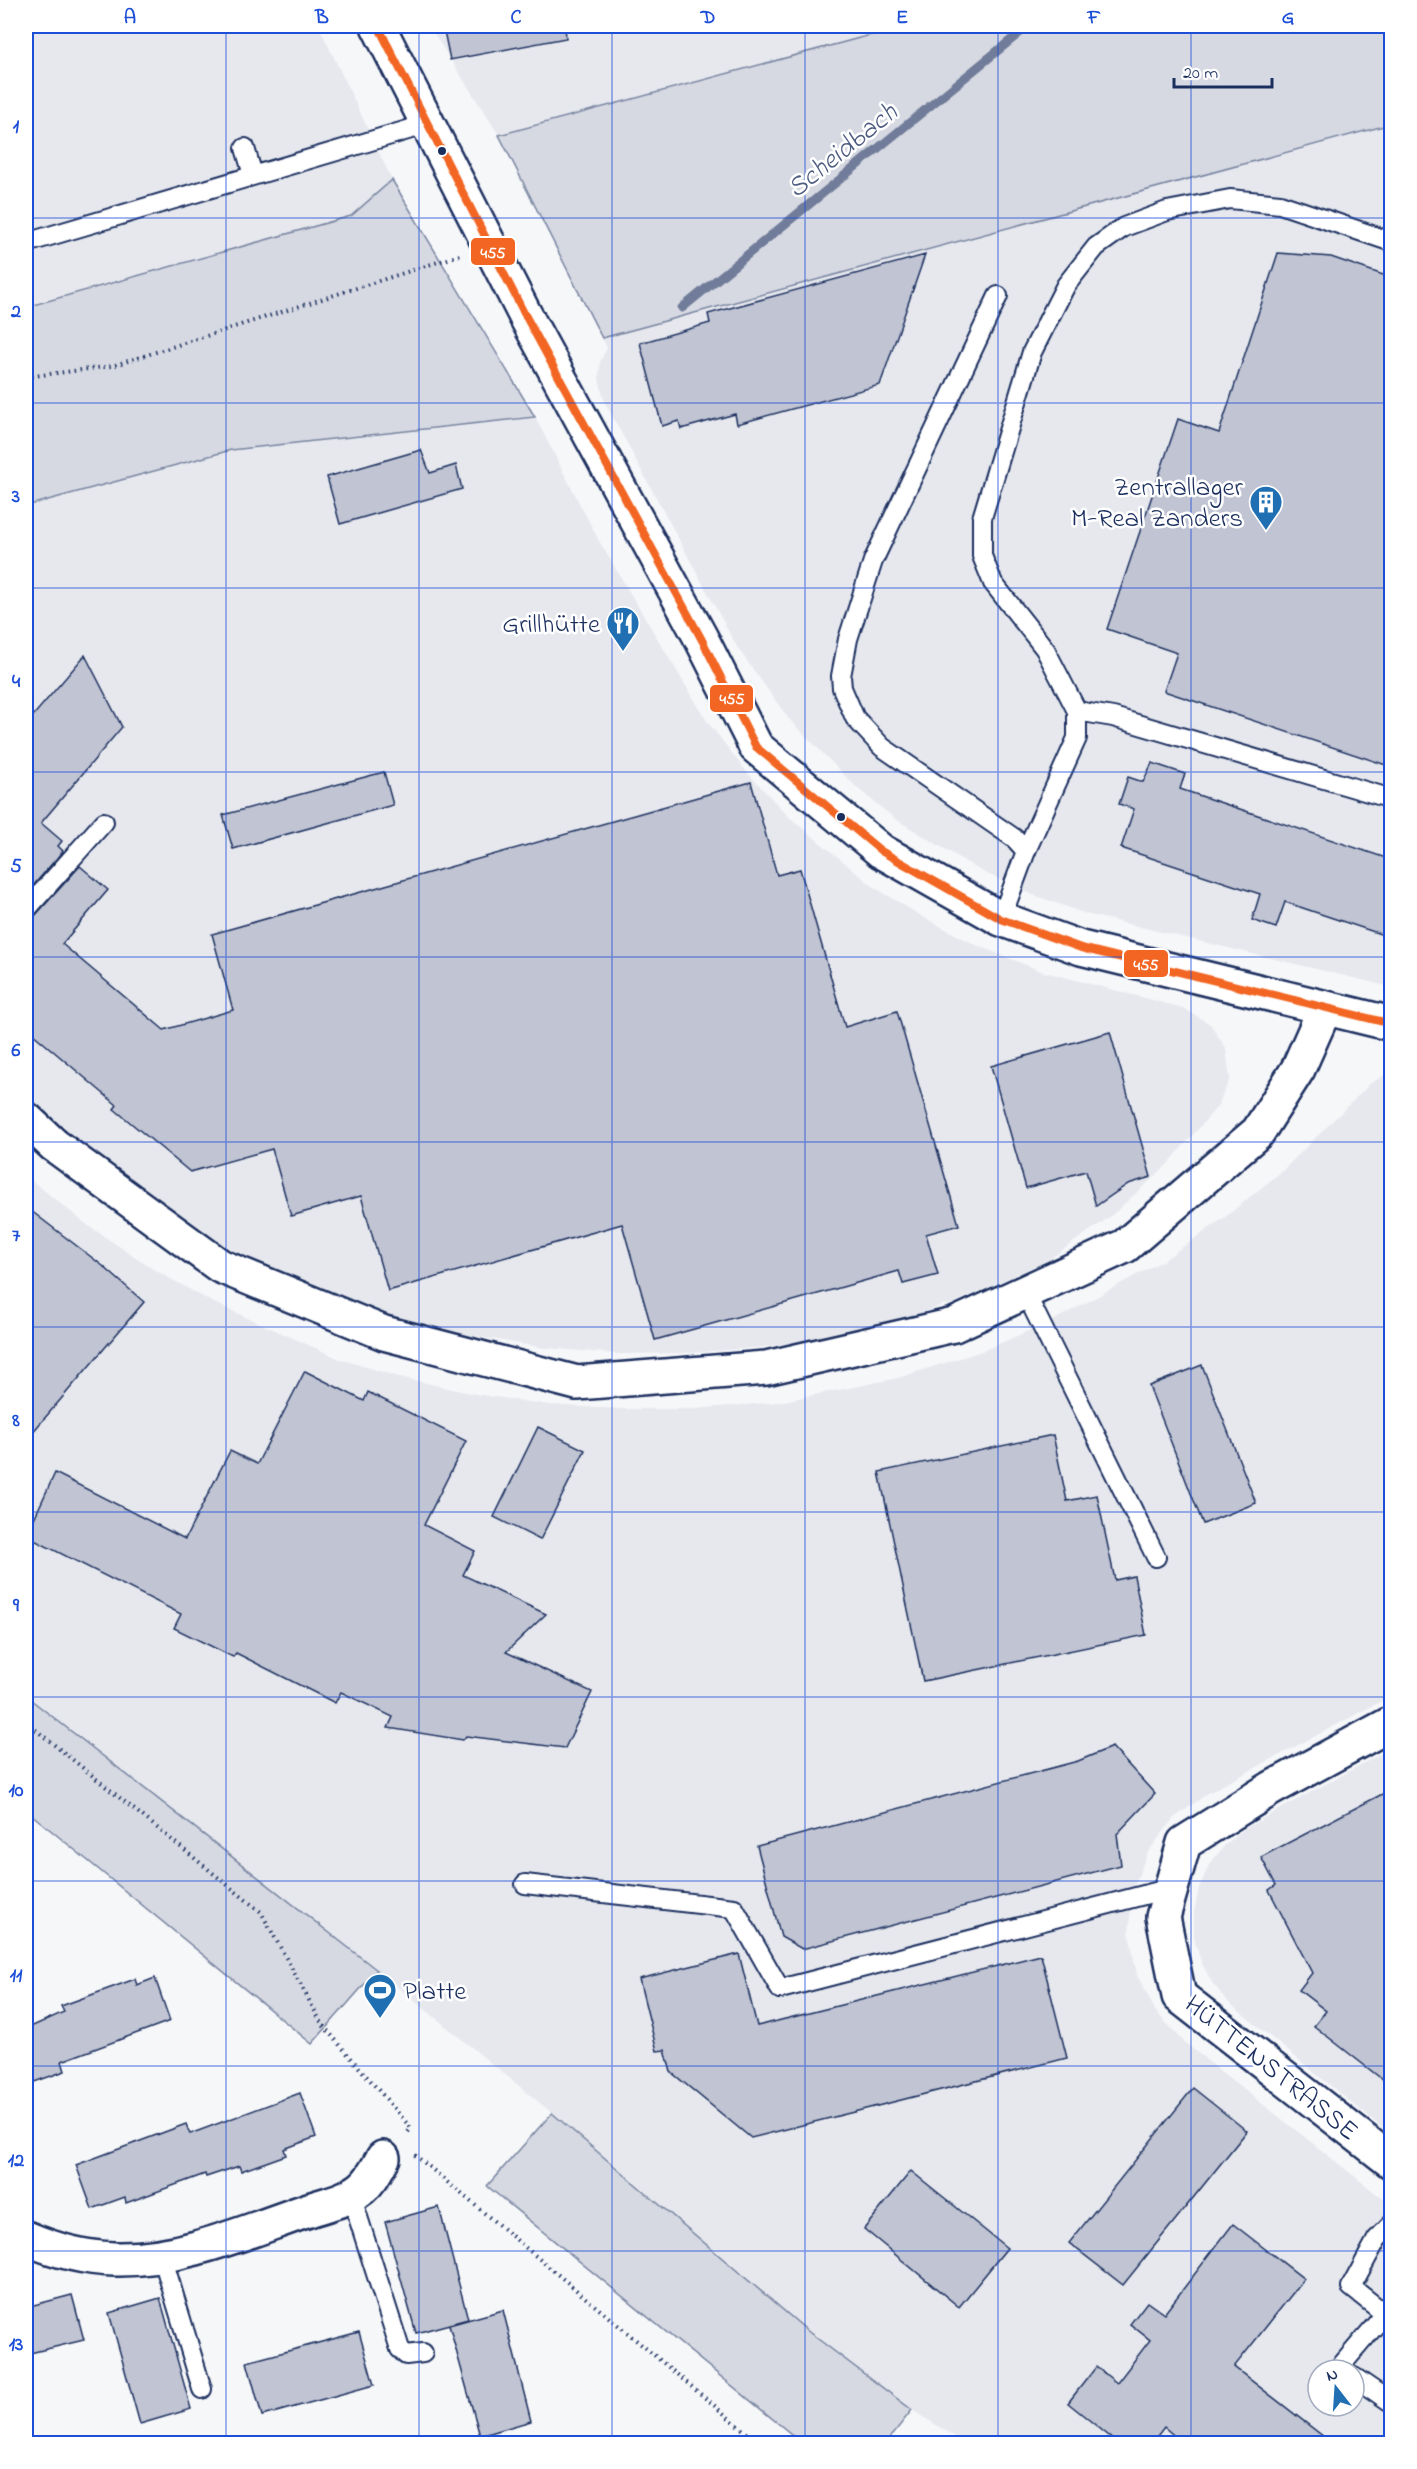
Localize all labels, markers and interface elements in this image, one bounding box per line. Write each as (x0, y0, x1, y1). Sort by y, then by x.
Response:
text: A (124, 4, 136, 33)
text: B (314, 4, 329, 33)
text: C (511, 4, 522, 33)
text: D (700, 4, 715, 33)
text: E (896, 4, 908, 33)
text: F (1087, 4, 1101, 33)
text: G (1282, 4, 1295, 33)
scale bar (1174, 51, 1272, 89)
text: 20 m (1183, 61, 1218, 87)
water label: Scheidbach (779, 94, 908, 209)
text: 1 (13, 113, 20, 142)
unlabelled marker (436, 145, 448, 157)
line badge: 455 (470, 237, 516, 266)
text: 455 (480, 242, 506, 266)
text: 2 (10, 298, 21, 327)
place label: Zentrallager M-Real Zanders (1071, 469, 1244, 539)
text: 3 (11, 483, 20, 512)
building icon: Zentrallager M-Real Zanders (1248, 484, 1284, 531)
restaurant icon: Grillhütte (605, 605, 641, 652)
place label: Grillhütte (502, 606, 601, 645)
text: 4 (12, 668, 21, 697)
line badge: 455 (709, 684, 754, 713)
text: 455 (719, 688, 745, 712)
unlabelled marker (835, 811, 847, 823)
text: 5 (10, 853, 22, 882)
line badge: 455 (1123, 949, 1169, 978)
text: 455 (1133, 954, 1159, 978)
text: 6 (12, 1037, 21, 1066)
text: 7 (12, 1222, 21, 1251)
text: 8 (11, 1407, 20, 1436)
text: 9 (12, 1592, 20, 1621)
text: 10 (9, 1777, 24, 1806)
text: 11 (10, 1962, 23, 1991)
sports icon: Platte (362, 1972, 398, 2019)
place label: Platte (403, 1973, 467, 2012)
street label: HÜTTENSTRASSE (1175, 1987, 1366, 2151)
text: 12 (8, 2147, 24, 2176)
text: 13 (9, 2331, 23, 2360)
north arrow (1306, 2358, 1366, 2418)
text: N (1324, 2362, 1341, 2389)

